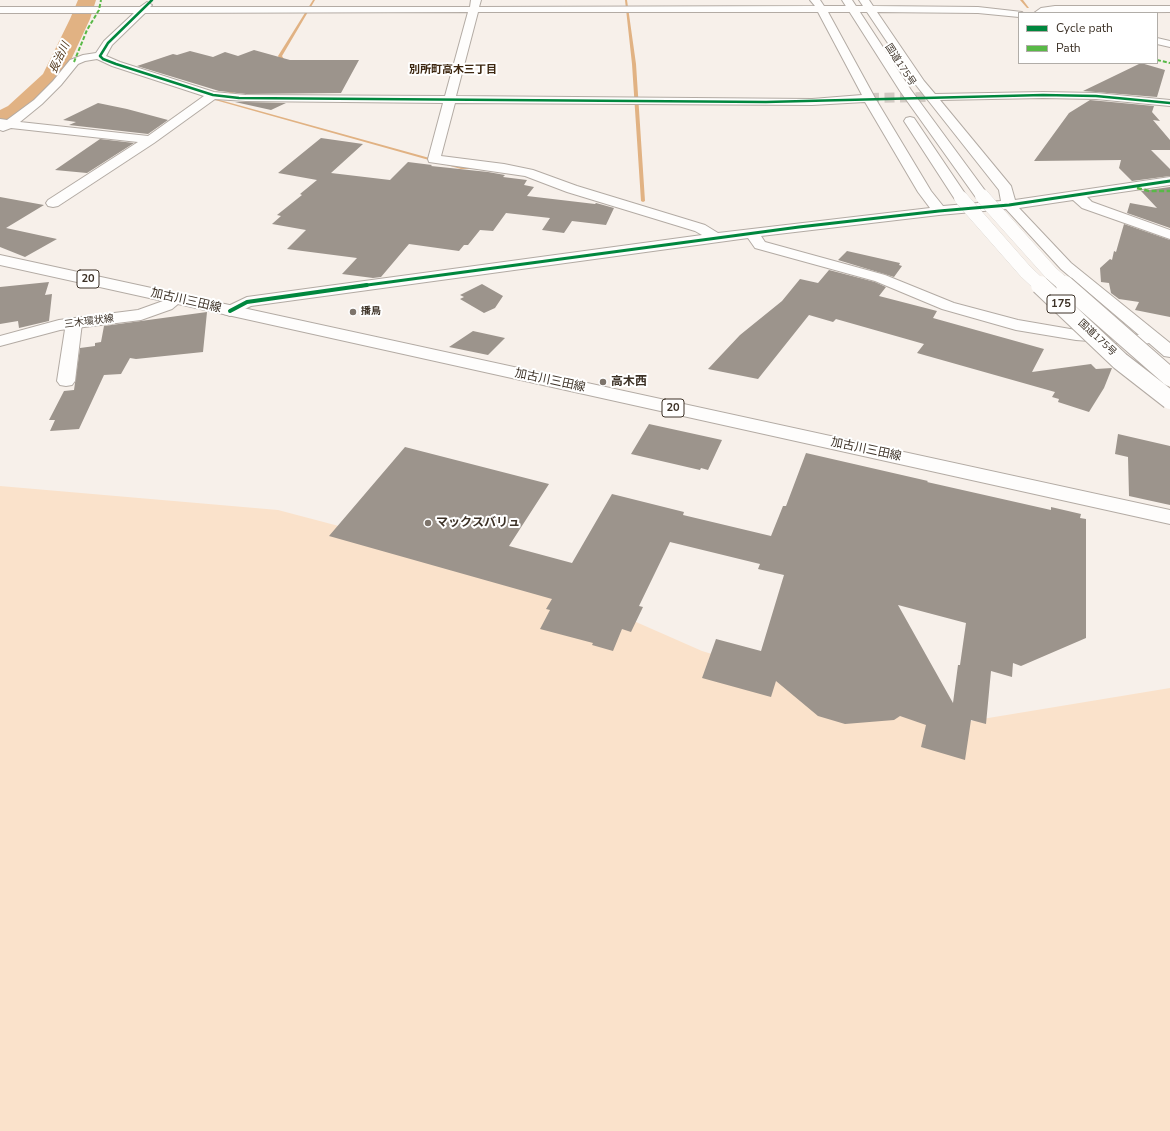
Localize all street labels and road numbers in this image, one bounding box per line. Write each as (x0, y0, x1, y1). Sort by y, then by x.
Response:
street label: 国道175号 (882, 42, 918, 88)
road number: 20 (77, 270, 99, 288)
street label: 加古川三田線 (149, 286, 223, 316)
road number: 175 (1047, 295, 1075, 313)
street label: 三木環状線 (63, 313, 115, 331)
street label: 国道175号 (1075, 317, 1119, 359)
street label: 加古川三田線 (513, 366, 587, 396)
road number: 20 (662, 399, 684, 417)
street label: 加古川三田線 (829, 435, 903, 465)

